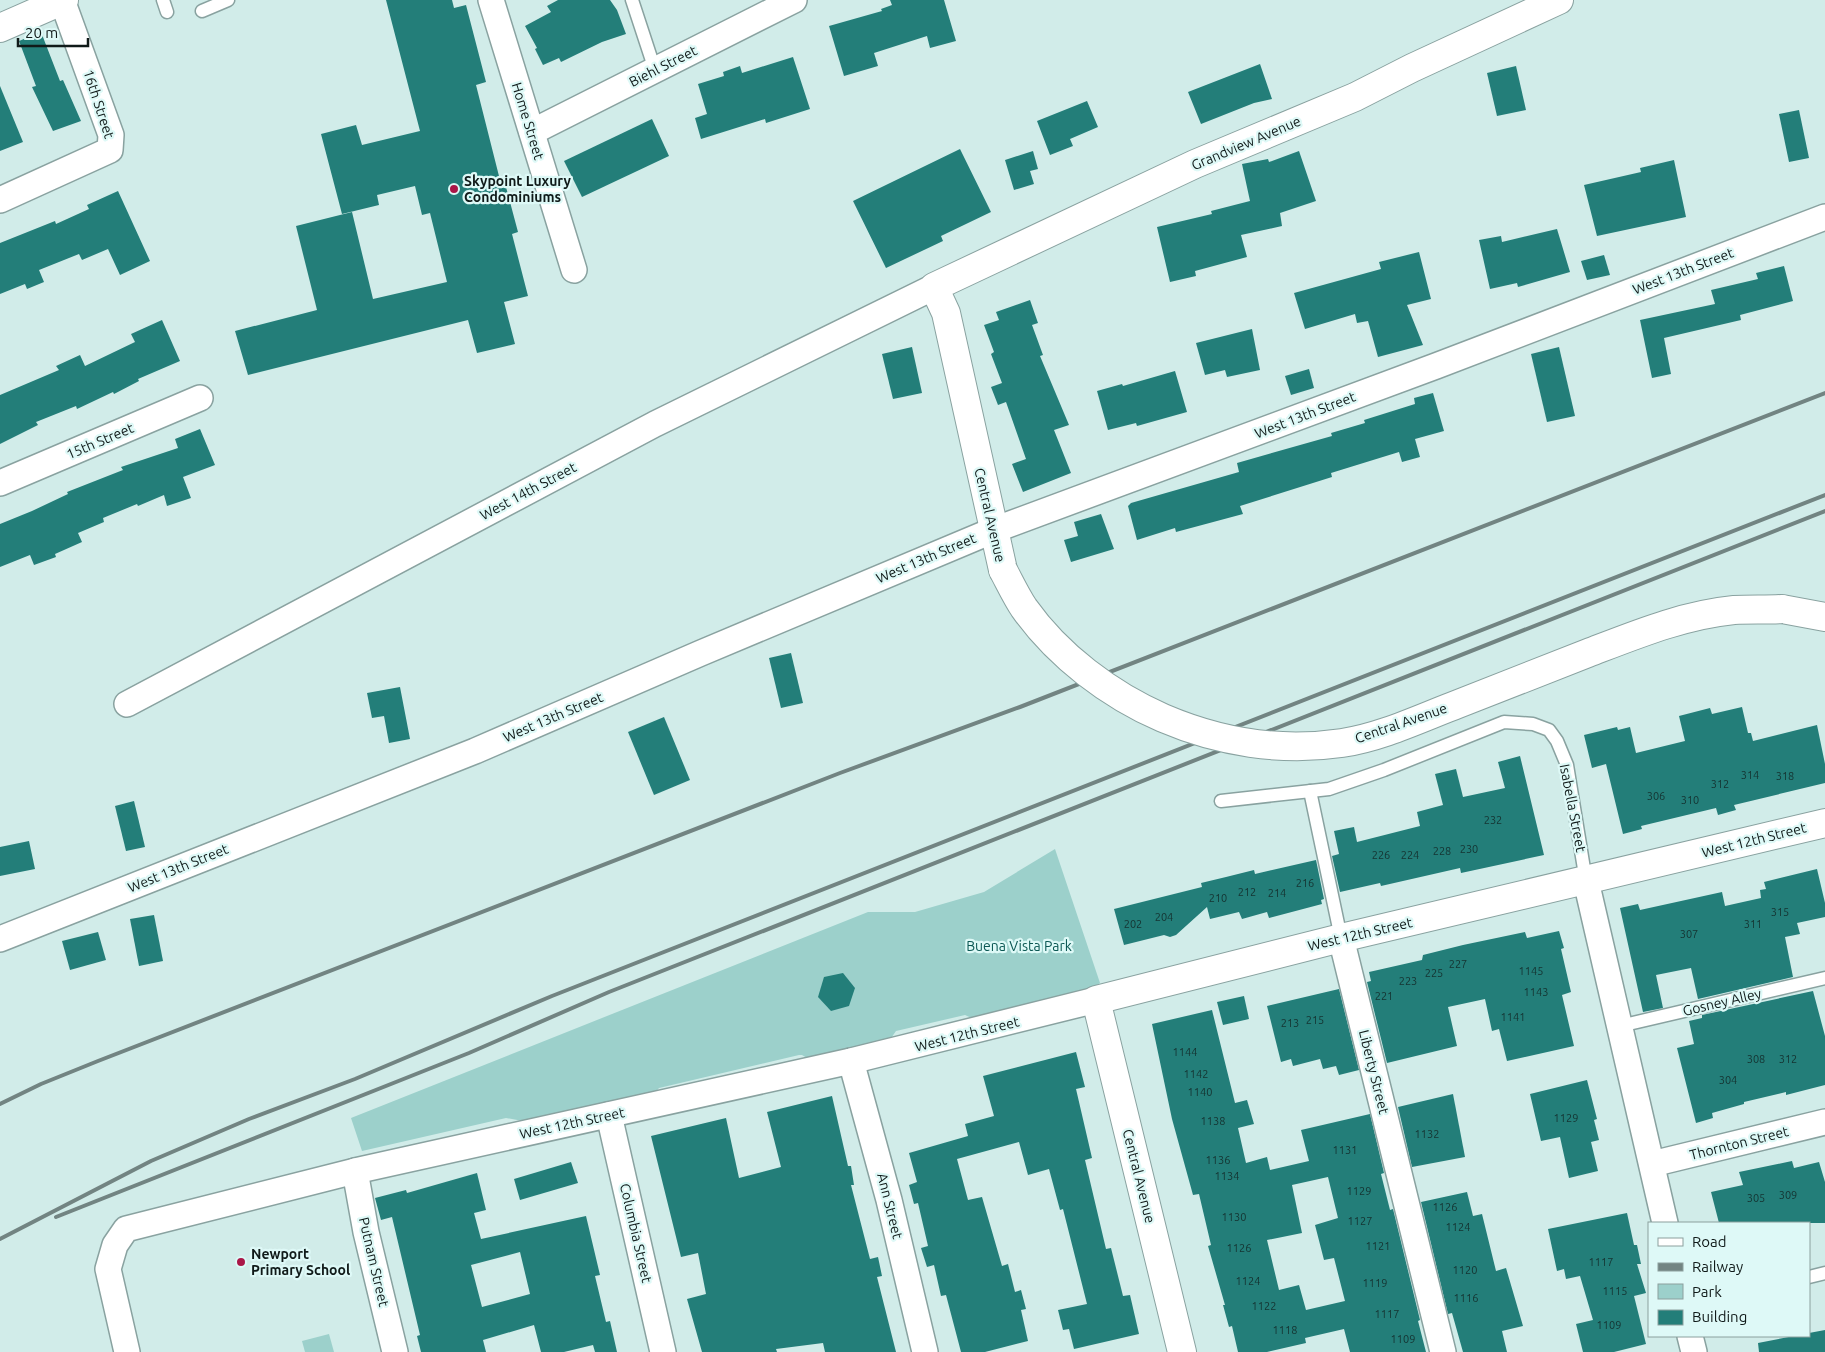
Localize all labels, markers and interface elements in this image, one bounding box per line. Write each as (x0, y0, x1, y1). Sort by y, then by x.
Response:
scale bar (18, 15, 88, 47)
text: 20 m (25, 24, 58, 41)
street label: Biehl Street (626, 42, 700, 90)
street label: 16th Street (80, 67, 118, 141)
street label: Home Street (509, 80, 547, 162)
street label: Grandview Avenue (1189, 113, 1303, 173)
place label: Skypoint Luxury Condominiums (464, 173, 572, 205)
marker: Skypoint Luxury Condominiums (448, 183, 460, 195)
street label: West 13th Street (1630, 244, 1736, 298)
street label: West 13th Street (1252, 388, 1358, 442)
street label: 15th Street (64, 419, 137, 462)
street label: West 14th Street (477, 459, 579, 523)
street label: Central Avenue (971, 466, 1009, 564)
street label: West 13th Street (874, 530, 979, 586)
street label: West 13th Street (501, 689, 606, 745)
street label: Central Avenue (1353, 700, 1449, 746)
street label: Isabella Street (1557, 762, 1589, 854)
house number: 314 (1741, 769, 1759, 781)
house number: 318 (1776, 770, 1794, 782)
house number: 312 (1711, 778, 1729, 790)
house number: 306 (1647, 790, 1665, 802)
house number: 310 (1681, 794, 1699, 806)
house number: 232 (1484, 814, 1502, 826)
street label: West 12th Street (1700, 819, 1808, 861)
street label: West 13th Street (125, 840, 231, 895)
house number: 230 (1460, 843, 1478, 855)
house number: 228 (1433, 845, 1451, 857)
house number: 226 (1372, 849, 1390, 861)
house number: 224 (1401, 849, 1419, 861)
house number: 216 (1296, 877, 1314, 889)
house number: 212 (1238, 886, 1256, 898)
house number: 214 (1268, 887, 1286, 899)
house number: 210 (1209, 892, 1227, 904)
house number: 315 (1771, 906, 1789, 918)
house number: 204 (1155, 911, 1173, 923)
street label: West 12th Street (1306, 914, 1414, 954)
house number: 202 (1124, 918, 1142, 930)
house number: 311 (1744, 918, 1762, 930)
house number: 307 (1680, 928, 1698, 940)
park label: Buena Vista Park (966, 938, 1072, 954)
house number: 227 (1449, 958, 1467, 970)
house number: 1145 (1519, 965, 1543, 977)
house number: 225 (1425, 967, 1443, 979)
house number: 223 (1399, 975, 1417, 987)
street label: Gosney Alley (1681, 985, 1763, 1019)
house number: 1143 (1524, 986, 1548, 998)
house number: 221 (1375, 990, 1393, 1002)
house number: 1141 (1501, 1011, 1525, 1023)
street label: West 12th Street (913, 1013, 1021, 1055)
house number: 215 (1306, 1014, 1324, 1026)
house number: 213 (1281, 1017, 1299, 1029)
street label: Liberty Street (1356, 1028, 1392, 1116)
house number: 1144 (1173, 1046, 1197, 1058)
house number: 308 (1747, 1053, 1765, 1065)
house number: 312 (1779, 1053, 1797, 1065)
house number: 1142 (1184, 1068, 1208, 1080)
house number: 304 (1719, 1074, 1737, 1086)
house number: 1140 (1188, 1086, 1212, 1098)
street label: West 12th Street (518, 1104, 626, 1142)
house number: 1129 (1554, 1112, 1578, 1124)
house number: 1138 (1201, 1115, 1225, 1127)
street label: Thornton Street (1688, 1123, 1791, 1163)
street label: Central Avenue (1120, 1127, 1158, 1225)
house number: 1132 (1415, 1128, 1439, 1140)
house number: 1131 (1333, 1144, 1357, 1156)
house number: 1136 (1206, 1154, 1230, 1166)
house number: 1134 (1215, 1170, 1239, 1182)
street label: Ann Street (874, 1171, 906, 1241)
street label: Columbia Street (617, 1182, 655, 1285)
house number: 1129 (1347, 1185, 1371, 1197)
house number: 309 (1779, 1189, 1797, 1201)
house number: 305 (1747, 1192, 1765, 1204)
house number: 1126 (1433, 1201, 1457, 1213)
house number: 1130 (1222, 1211, 1246, 1223)
house number: 1127 (1348, 1215, 1372, 1227)
street label: Putnam Street (356, 1216, 392, 1309)
house number: 1124 (1446, 1221, 1470, 1233)
legend (1648, 1222, 1810, 1337)
text: Road (1692, 1233, 1727, 1250)
house number: 1121 (1366, 1240, 1390, 1252)
house number: 1126 (1227, 1242, 1251, 1254)
place label: Newport Primary School (251, 1246, 350, 1278)
marker: Newport Primary School (235, 1256, 247, 1268)
house number: 1117 (1589, 1256, 1613, 1268)
text: Railway (1692, 1258, 1743, 1275)
house number: 1120 (1453, 1264, 1477, 1276)
house number: 1124 (1236, 1275, 1260, 1287)
house number: 1119 (1363, 1277, 1387, 1289)
text: Park (1692, 1283, 1722, 1300)
house number: 1115 (1603, 1285, 1627, 1297)
house number: 1116 (1454, 1292, 1478, 1304)
house number: 1122 (1252, 1300, 1276, 1312)
house number: 1117 (1375, 1308, 1399, 1320)
text: Building (1692, 1308, 1747, 1325)
house number: 1109 (1597, 1319, 1621, 1331)
house number: 1118 (1273, 1324, 1297, 1336)
house number: 1109 (1391, 1333, 1415, 1345)

